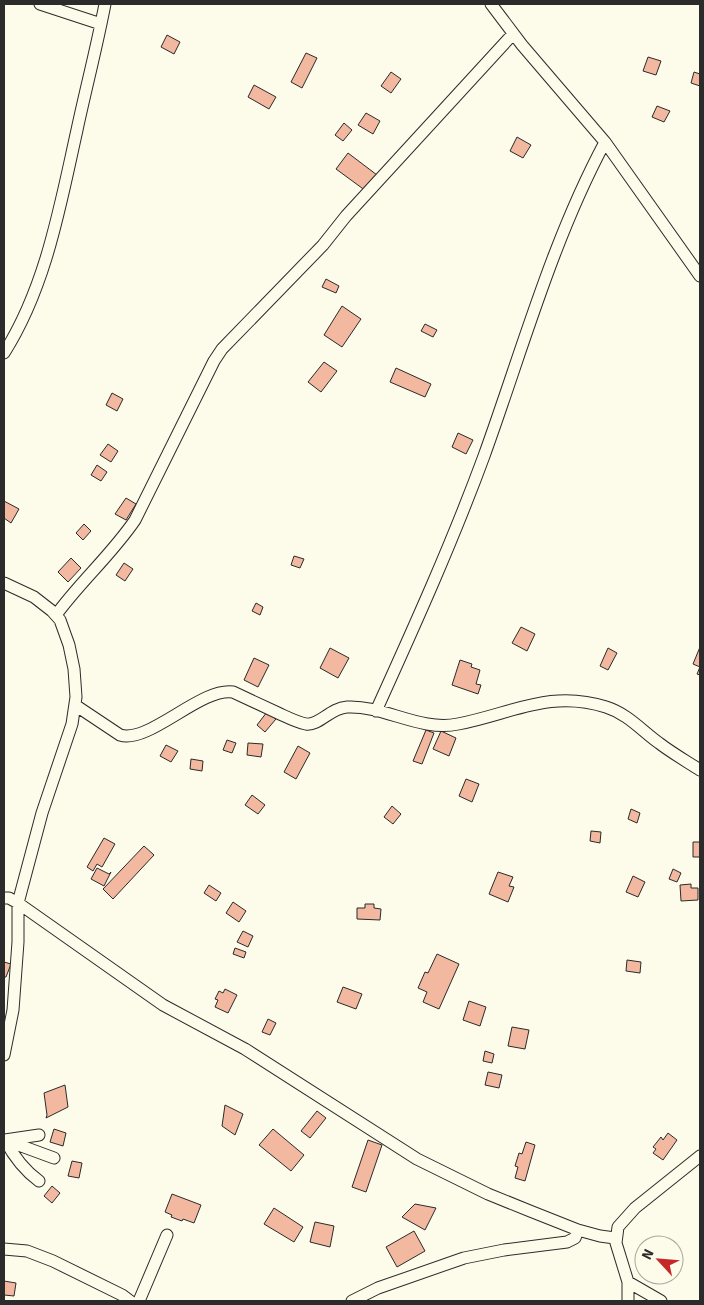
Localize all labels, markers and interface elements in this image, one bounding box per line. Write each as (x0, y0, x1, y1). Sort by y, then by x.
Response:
north arrow (634, 1235, 684, 1285)
text: N (638, 1246, 658, 1263)

